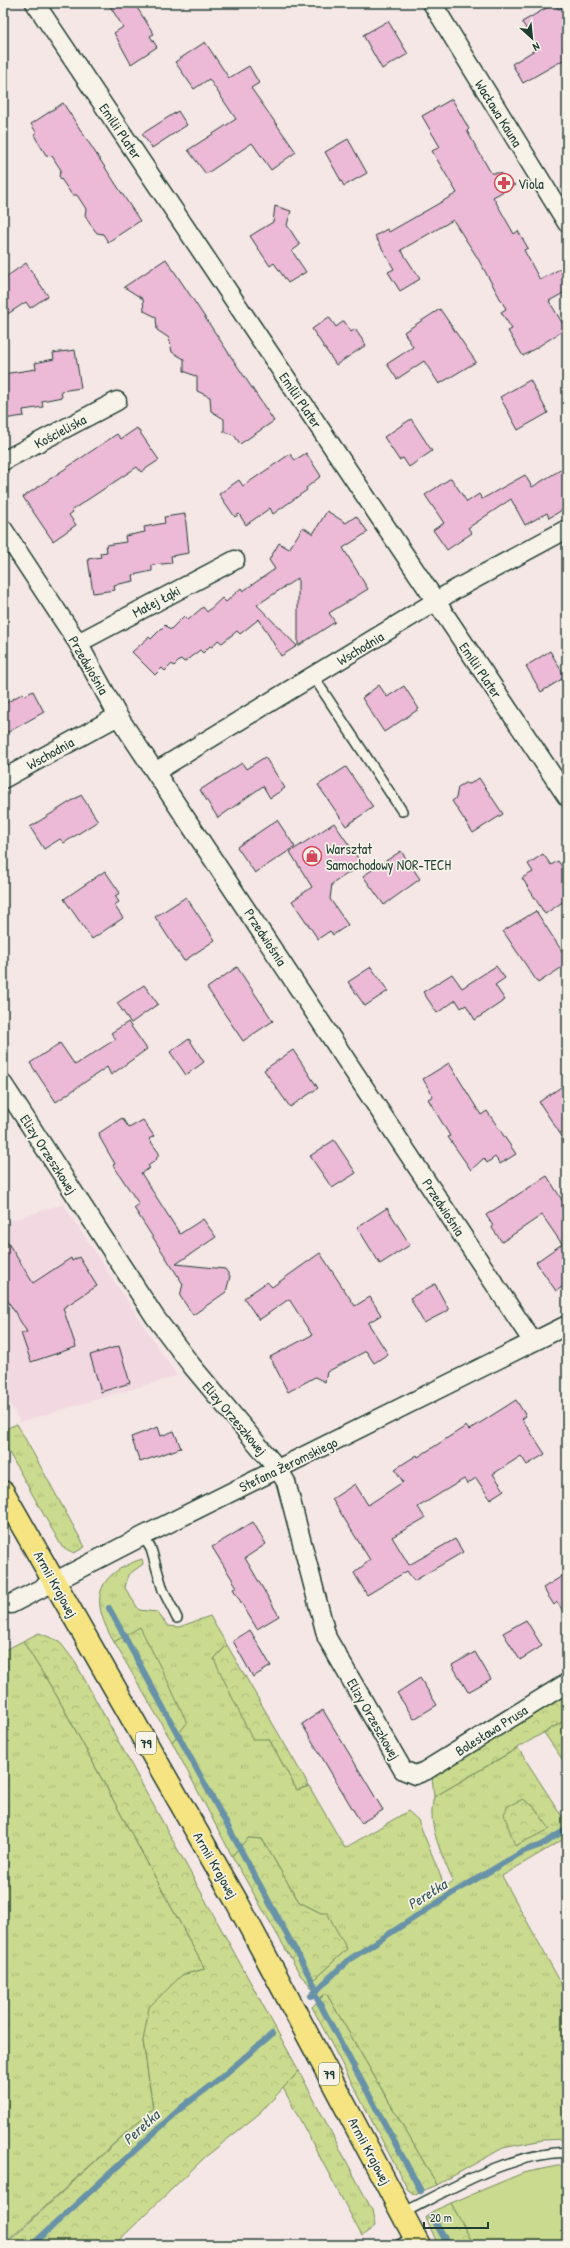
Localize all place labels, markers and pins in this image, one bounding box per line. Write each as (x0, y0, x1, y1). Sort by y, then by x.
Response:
pharmacy icon: Viola (493, 172, 515, 194)
place label: Viola (518, 174, 544, 193)
place label: Warsztat Samochodowy NOR-TECH (326, 839, 451, 875)
shop icon: Warsztat Samochodowy NOR-TECH (301, 845, 323, 867)

